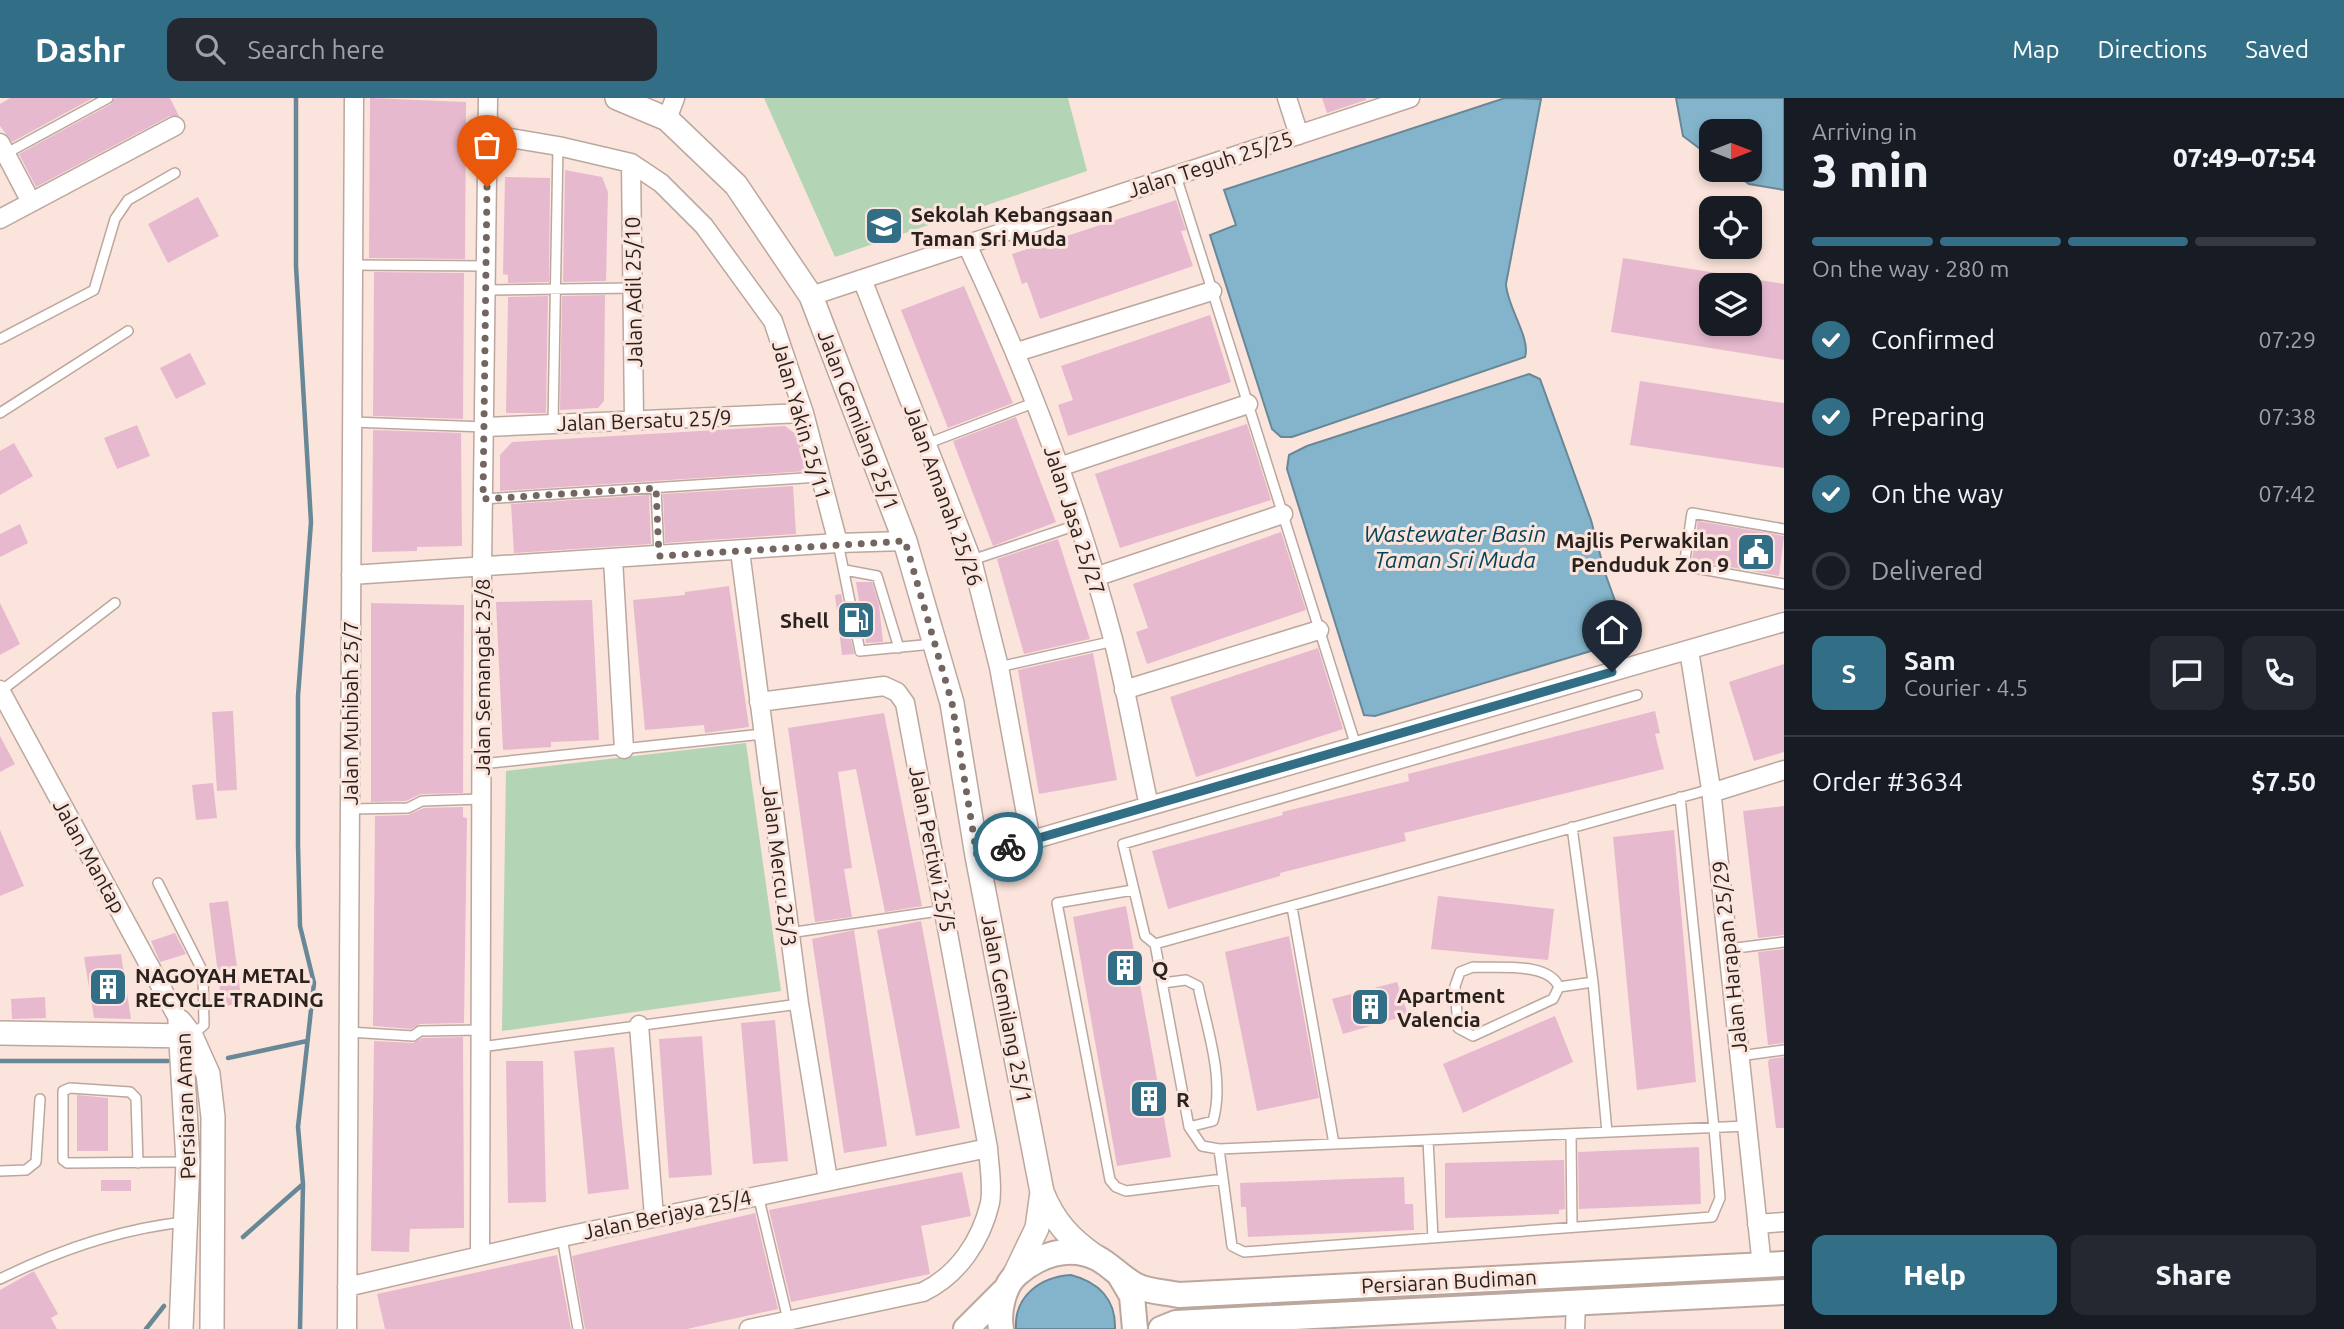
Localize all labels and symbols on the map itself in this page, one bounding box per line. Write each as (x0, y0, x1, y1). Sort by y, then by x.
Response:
pin (457, 115, 517, 187)
north arrow (1699, 119, 1762, 182)
street label: Jalan Teguh 25/25 (1124, 126, 1296, 202)
place label: Sekolah Kebangsaan Taman Sri Muda (911, 202, 1113, 250)
school or university icon: Sekolah Kebangsaan Taman Sri Muda (863, 205, 905, 247)
street label: Jalan Adil 25/10 (620, 216, 646, 368)
street label: Jalan Gemilang 25/1 (813, 326, 905, 514)
street label: Jalan Yakin 25/11 (768, 338, 836, 502)
street label: Jalan Amanah 25/26 (900, 401, 988, 589)
street label: Jalan Bersatu 25/9 (556, 405, 732, 435)
street label: Jalan Jasa 25/27 (1040, 442, 1110, 598)
water label: Wastewater Basin Taman Sri Muda (1364, 521, 1546, 572)
place label: Majlis Perwakilan Penduduk Zon 9 (1556, 528, 1729, 576)
public building icon: Majlis Perwakilan Penduduk Zon 9 (1735, 531, 1777, 573)
street label: Jalan Semangat 25/8 (470, 579, 494, 775)
fuel station icon: Shell (835, 599, 877, 641)
pin (1582, 600, 1642, 672)
place label: Shell (780, 608, 829, 632)
street label: Jalan Muhibah 25/7 (338, 621, 362, 805)
street label: Jalan Pertiwi 25/5 (905, 764, 961, 934)
street label: Jalan Mercu 25/3 (758, 784, 802, 948)
street label: Jalan Mantap (49, 795, 131, 917)
courier (973, 812, 1043, 882)
street label: Jalan Harapan 25/29 (1707, 860, 1751, 1054)
street label: Jalan Gemilang 25/1 (977, 913, 1037, 1105)
building icon: Q (1104, 947, 1146, 989)
place label: Q (1152, 956, 1169, 980)
place label: NAGOYAH METAL RECYCLE TRADING (135, 963, 324, 1011)
building icon: NAGOYAH METAL RECYCLE TRADING (87, 966, 129, 1008)
place label: Apartment Valencia (1397, 983, 1505, 1031)
building icon: Apartment Valencia (1349, 986, 1391, 1028)
street label: Persiaran Aman (170, 1032, 200, 1180)
building icon: R (1128, 1078, 1170, 1120)
place label: R (1176, 1087, 1190, 1111)
street label: Jalan Berjaya 25/4 (580, 1184, 754, 1244)
street label: Persiaran Budiman (1361, 1264, 1537, 1298)

